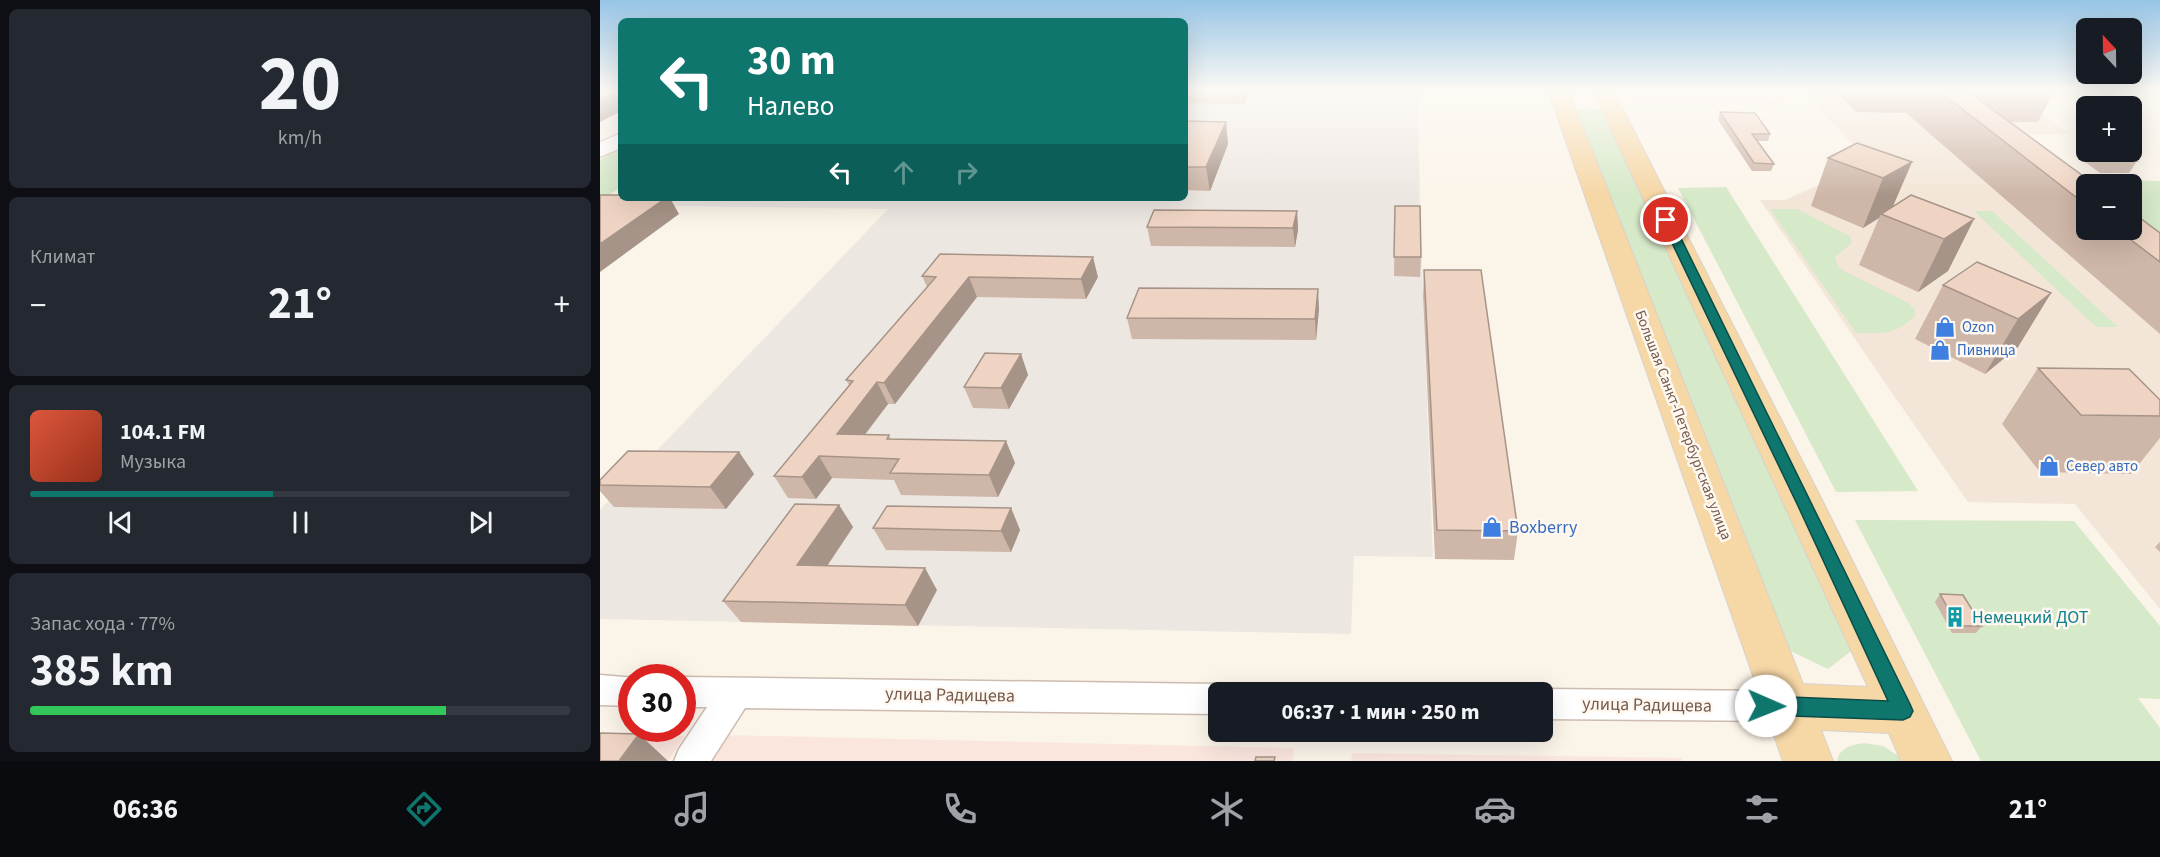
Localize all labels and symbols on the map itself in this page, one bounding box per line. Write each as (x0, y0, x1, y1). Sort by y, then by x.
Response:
north arrow (2076, 18, 2142, 84)
pin (1640, 194, 1691, 245)
street label: Большая Санкт-Петербургская улица (1629, 307, 1737, 543)
shop icon: Ozon (1933, 315, 1957, 339)
place label: Ozon (1962, 317, 1994, 338)
shop icon: Пивница (1928, 338, 1952, 362)
place label: Пивница (1957, 340, 2016, 361)
shop icon: Север авто (2037, 454, 2061, 478)
place label: Север авто (2066, 456, 2138, 477)
shop icon: Boxberry (1480, 515, 1504, 539)
place label: Boxberry (1509, 515, 1578, 540)
building icon: Немецкий ДОТ (1943, 605, 1967, 629)
place label: Немецкий ДОТ (1972, 605, 2089, 630)
speed limit sign: 30 (618, 664, 696, 742)
position arrow (1734, 674, 1798, 738)
street label: улица Радищева (885, 681, 1015, 709)
street label: улица Радищева (1582, 691, 1712, 719)

